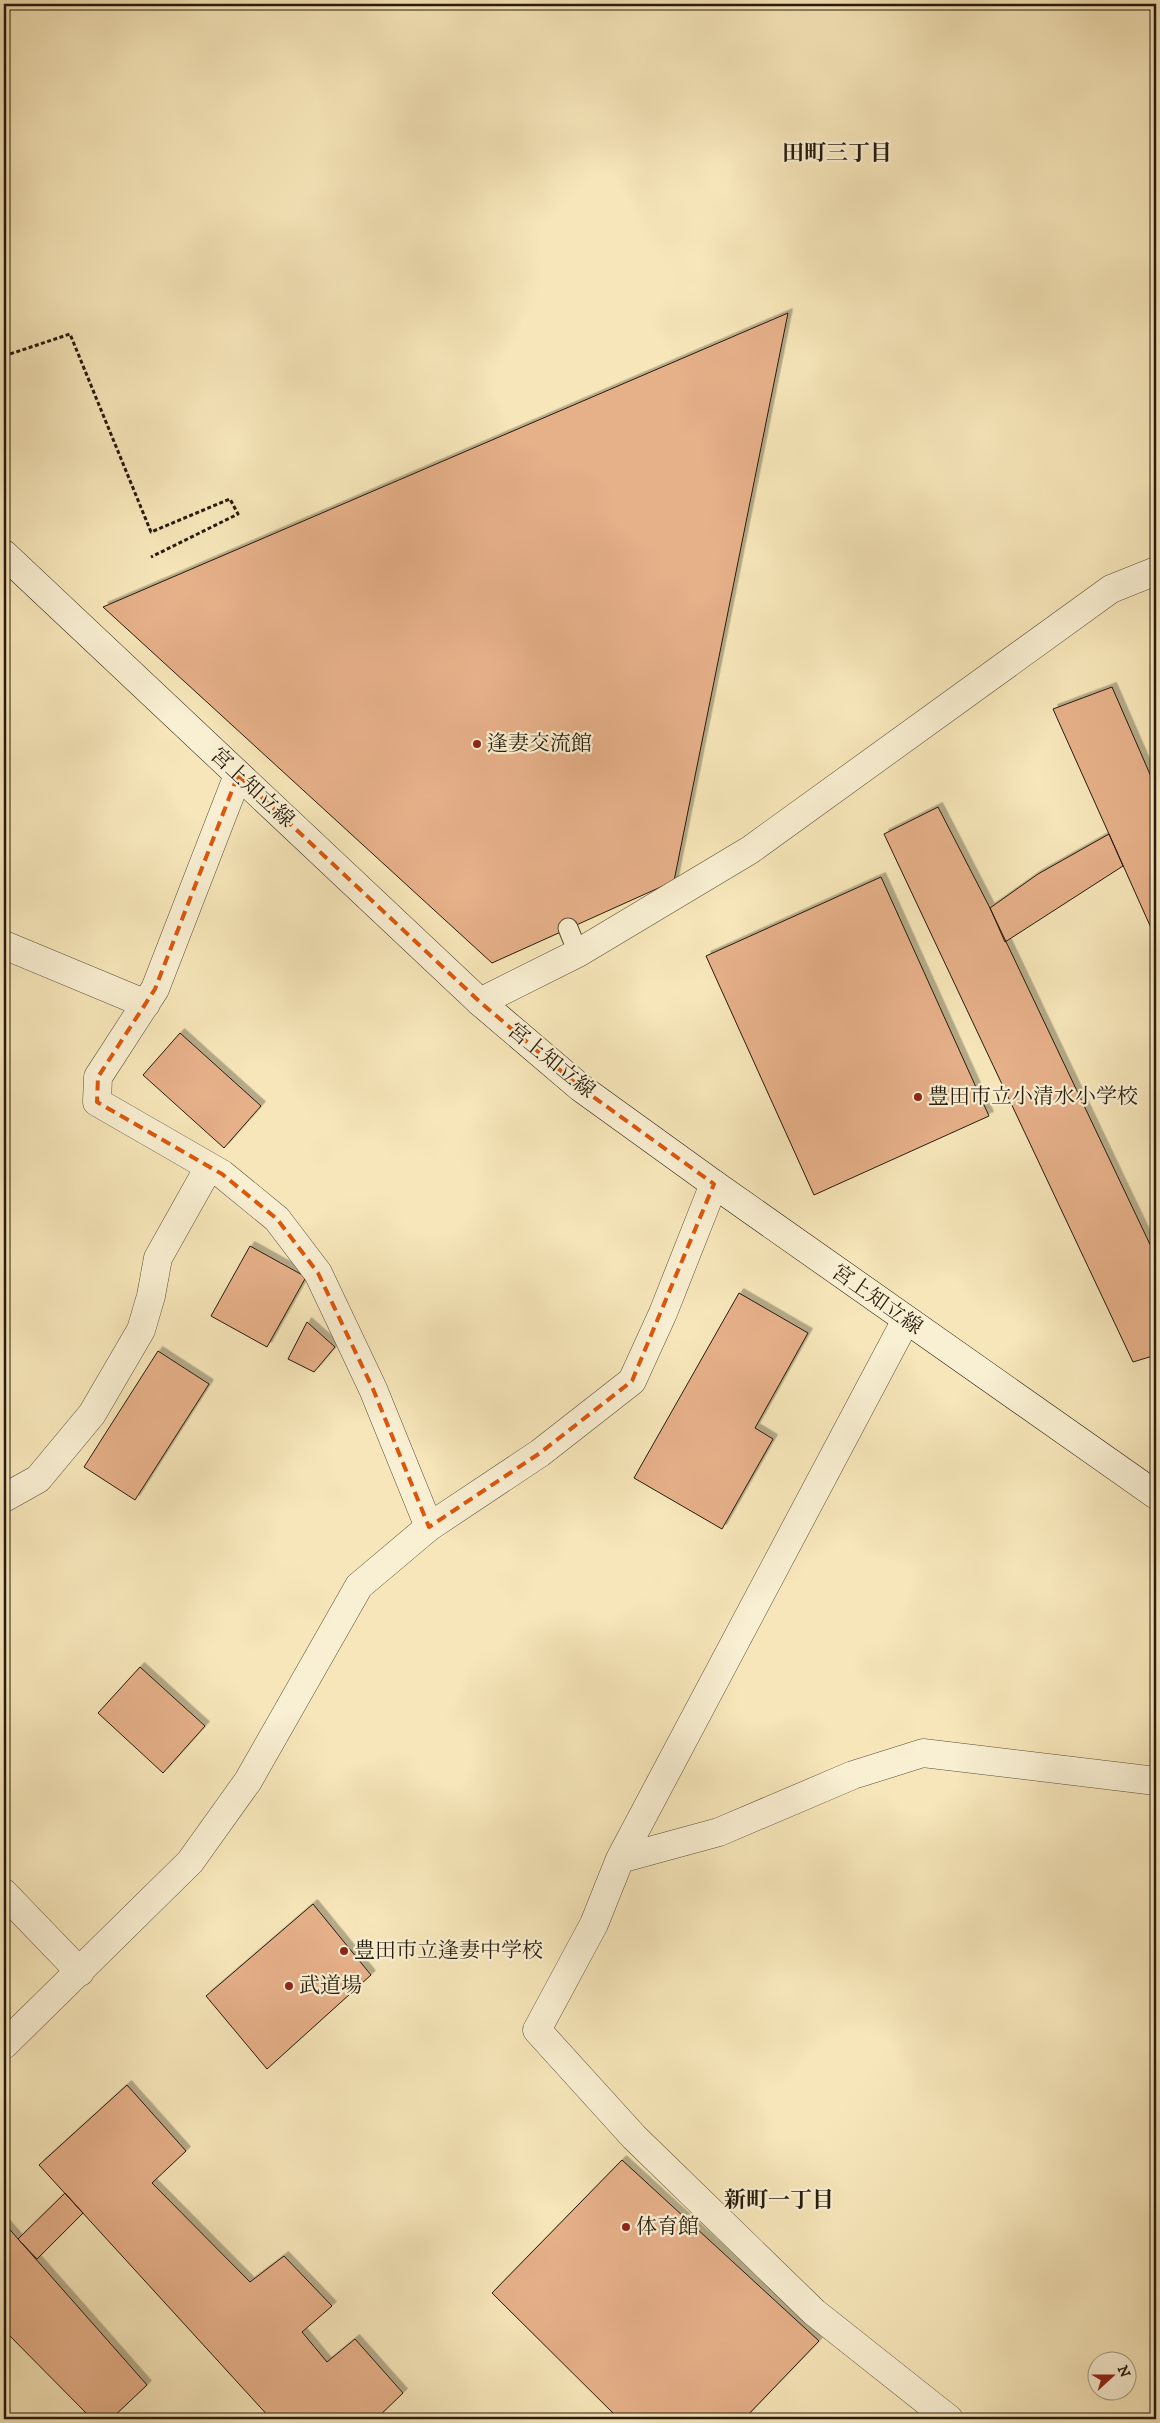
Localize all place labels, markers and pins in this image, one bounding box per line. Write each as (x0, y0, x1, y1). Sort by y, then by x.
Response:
place label: 逢妻交流館 (487, 731, 592, 757)
marker: 逢妻交流館 (471, 738, 483, 750)
place label: 豊田市立小清水小学校 (928, 1084, 1138, 1110)
marker: 豊田市立小清水小学校 (912, 1091, 924, 1103)
place label: 豊田市立逢妻中学校 (354, 1938, 543, 1964)
marker: 豊田市立逢妻中学校 (338, 1945, 350, 1957)
place label: 武道場 (299, 1973, 362, 1999)
marker: 武道場 (283, 1980, 295, 1992)
place label: 体育館 (636, 2214, 699, 2240)
marker: 体育館 (620, 2221, 632, 2233)

